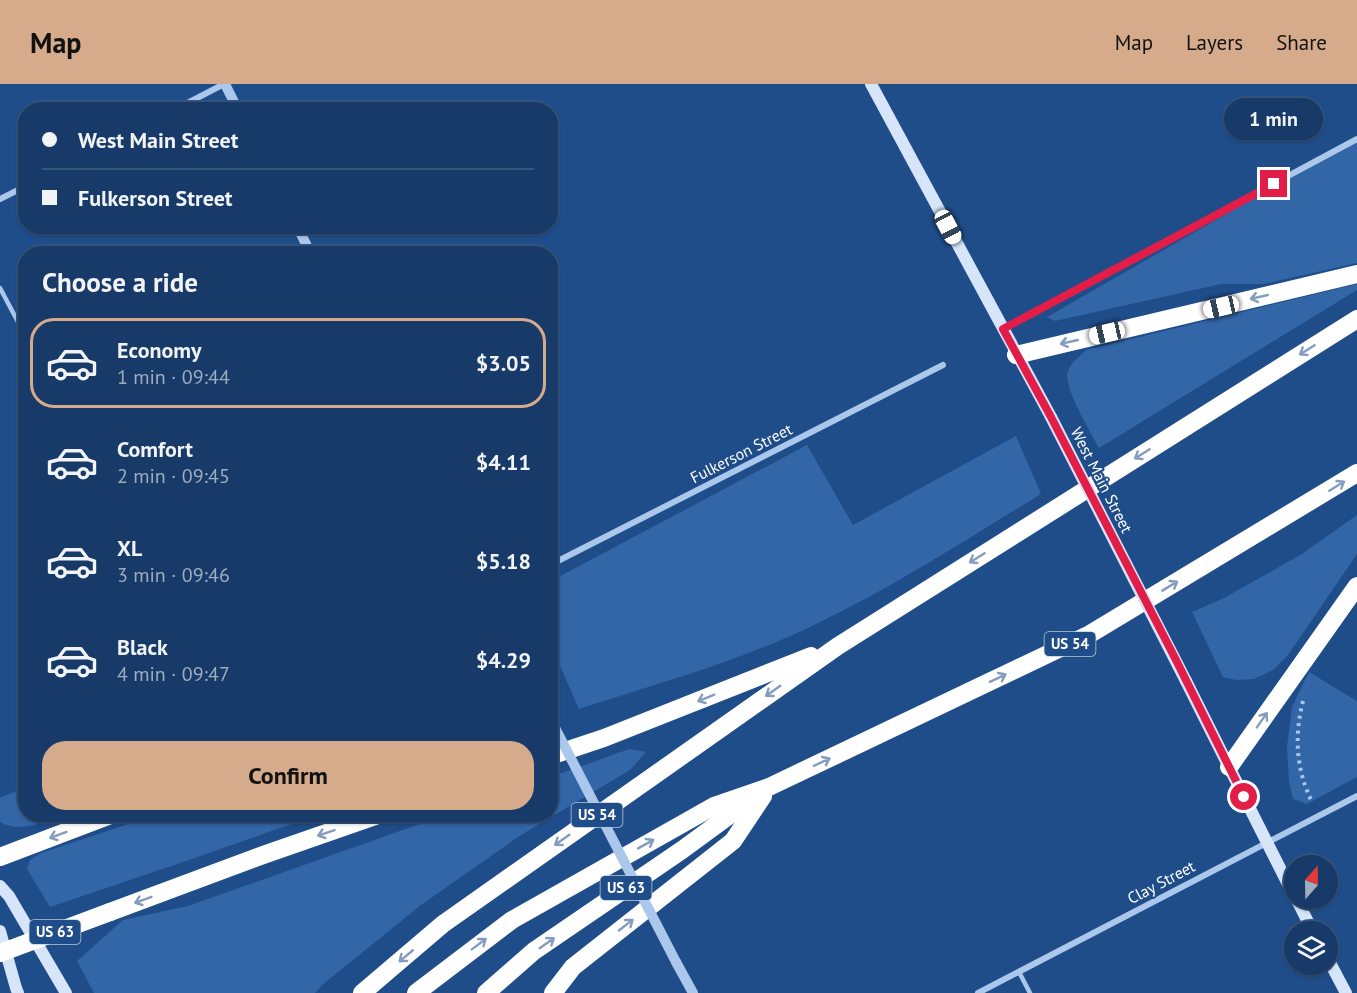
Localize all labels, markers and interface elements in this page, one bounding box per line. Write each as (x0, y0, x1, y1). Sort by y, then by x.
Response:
text: Map (30, 24, 81, 61)
text: Map (1115, 29, 1153, 56)
text: Layers (1186, 29, 1243, 56)
text: Share (1276, 29, 1327, 56)
callout: 1 min (1224, 97, 1324, 139)
text: 1 min (1249, 106, 1298, 132)
text: West Main Street (78, 126, 238, 154)
route end (1260, 170, 1287, 197)
text: Fulkerson Street (78, 184, 233, 212)
car (932, 207, 964, 247)
text: Choose a ride (42, 265, 198, 299)
one-way arrow (1250, 292, 1269, 304)
car (1201, 294, 1241, 320)
car (1087, 320, 1127, 346)
icon: car (45, 336, 99, 390)
text: Economy (117, 336, 201, 364)
one-way arrow (1060, 337, 1079, 349)
one-way arrow (1299, 344, 1316, 357)
text: $3.05 (476, 349, 531, 377)
text: 1 min · 09:44 (117, 364, 230, 390)
street label: Fulkerson Street (687, 418, 796, 487)
street label: West Main Street (1067, 424, 1137, 537)
icon: car (45, 435, 99, 489)
text: Comfort (117, 435, 193, 463)
text: $4.11 (476, 448, 531, 476)
one-way arrow (1135, 448, 1151, 460)
text: 2 min · 09:45 (117, 463, 230, 489)
one-way arrow (1328, 479, 1345, 491)
icon: car (45, 534, 99, 588)
text: XL (117, 534, 142, 562)
text: $5.18 (476, 547, 531, 575)
one-way arrow (970, 552, 986, 564)
text: 3 min · 09:46 (117, 562, 230, 588)
one-way arrow (1161, 580, 1178, 592)
road number: US 54 (1044, 632, 1096, 656)
icon: car (45, 633, 99, 687)
text: Black (117, 633, 168, 661)
text: $4.29 (476, 646, 531, 674)
text: 4 min · 09:47 (117, 661, 230, 687)
one-way arrow (988, 672, 1006, 683)
one-way arrow (766, 685, 782, 697)
one-way arrow (697, 693, 716, 704)
one-way arrow (1256, 712, 1268, 728)
button: Confirm (42, 741, 534, 810)
one-way arrow (812, 755, 830, 767)
route start (1230, 783, 1257, 810)
road number: US 54 (572, 803, 622, 827)
one-way arrow (317, 829, 336, 840)
one-way arrow (49, 830, 68, 841)
one-way arrow (555, 834, 571, 846)
one-way arrow (637, 838, 654, 850)
north arrow (1284, 855, 1338, 909)
map controls (1284, 855, 1338, 975)
street label: Clay Street (1124, 856, 1199, 908)
road number: US 63 (600, 876, 652, 900)
one-way arrow (134, 895, 152, 906)
one-way arrow (618, 919, 634, 932)
road number: US 63 (29, 920, 80, 944)
button: layers (1284, 921, 1338, 975)
one-way arrow (538, 937, 555, 949)
one-way arrow (471, 938, 487, 951)
one-way arrow (399, 949, 414, 963)

